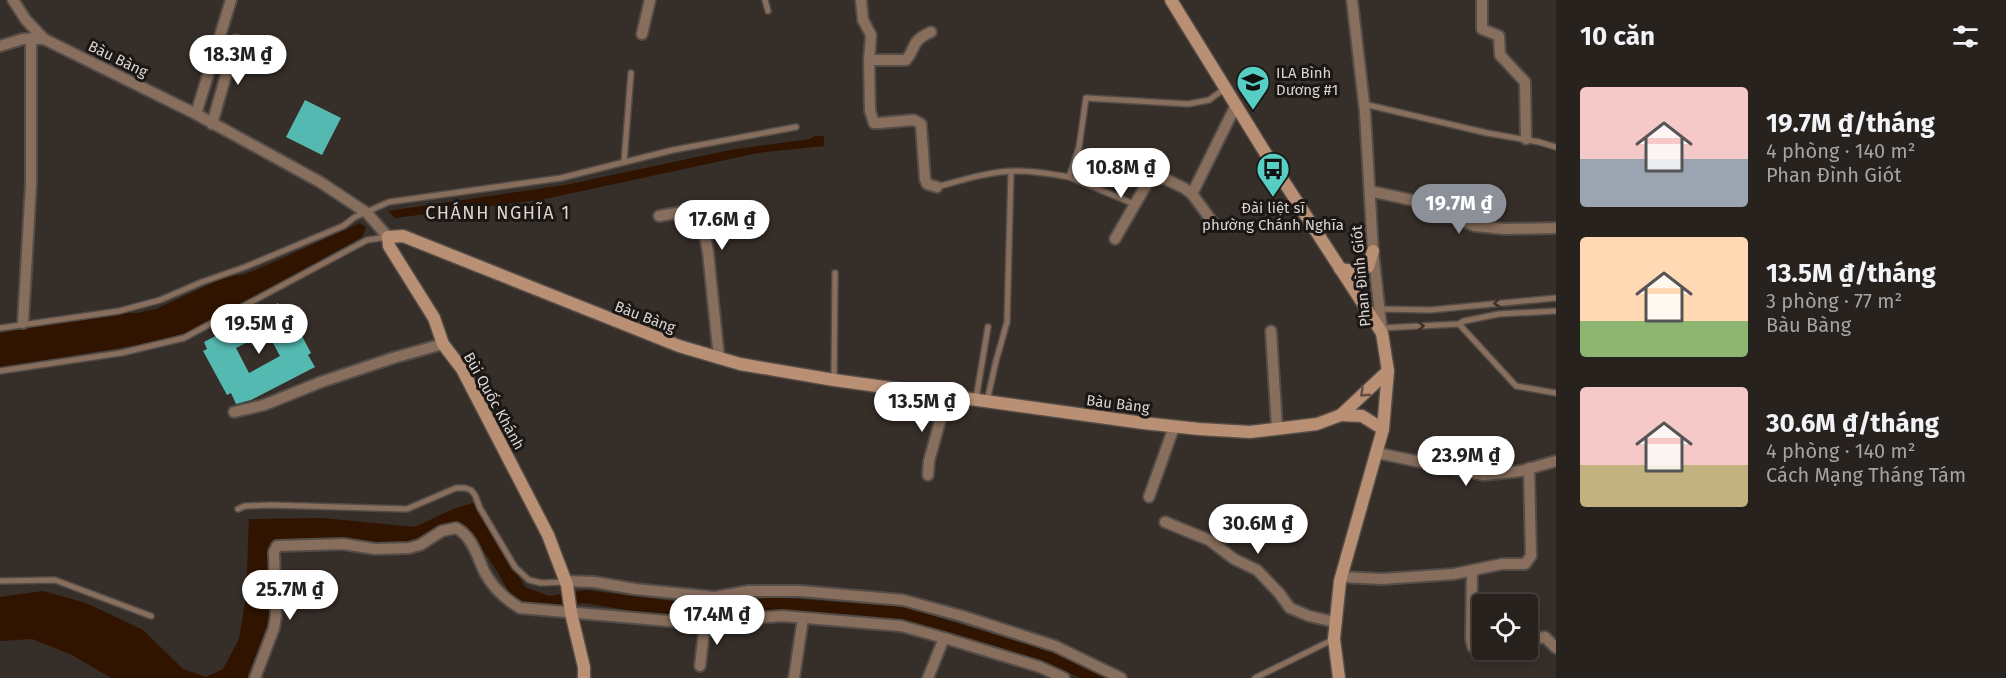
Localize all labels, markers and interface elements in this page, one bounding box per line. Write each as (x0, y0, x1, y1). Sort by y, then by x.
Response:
icon: filters (1949, 20, 1982, 53)
text: 10 căn (1580, 21, 1655, 52)
pin: 18.3M ₫ (183, 35, 293, 86)
street label: Bàu Bàng (85, 37, 151, 81)
text: 18.3M ₫ (203, 42, 273, 66)
school or university icon: ILA Bình Dương #1 (1235, 64, 1271, 111)
place label: ILA Bình Dương #1 (1276, 64, 1338, 99)
text: 19.7M ₫/tháng (1766, 108, 1935, 139)
icon: home (1628, 111, 1700, 183)
text: 4 phòng · 140 m² (1766, 139, 1916, 163)
pin: 10.8M ₫ (1066, 148, 1176, 199)
bus stop icon: Đài liệt sĩ phường Chánh Nghĩa (1255, 151, 1291, 198)
text: 10.8M ₫ (1086, 155, 1156, 179)
text: Phan Đình Giót (1766, 163, 1902, 187)
pin: 19.7M ₫ (1404, 184, 1514, 235)
text: 19.7M ₫ (1425, 191, 1493, 215)
place label: Đài liệt sĩ phường Chánh Nghĩa (1202, 199, 1344, 234)
pin: 17.6M ₫ (667, 200, 777, 251)
district label: CHÁNH NGHĨA 1 (425, 201, 571, 224)
text: 17.6M ₫ (688, 207, 756, 231)
street label: Phan Đình Giót (1348, 224, 1374, 327)
text: 13.5M ₫/tháng (1766, 258, 1936, 289)
icon: home (1628, 261, 1700, 333)
text: 3 phòng · 77 m² (1766, 289, 1902, 313)
one-way arrow (1493, 296, 1502, 309)
street label: Bàu Bàng (612, 297, 678, 337)
pin: 19.5M ₫ (204, 304, 314, 355)
text: 19.5M ₫ (225, 311, 293, 335)
text: Bàu Bàng (1766, 313, 1851, 337)
one-way arrow (1416, 320, 1425, 333)
street label: Bùi Quốc Khánh (460, 349, 528, 453)
pin: 13.5M ₫ (867, 382, 977, 433)
one-way arrow (1360, 386, 1371, 397)
text: 13.5M ₫ (888, 389, 956, 413)
street label: Bàu Bàng (1085, 391, 1151, 417)
text: 30.6M ₫/tháng (1766, 408, 1939, 439)
icon: home (1628, 411, 1700, 483)
pin: 23.9M ₫ (1411, 436, 1521, 487)
text: 4 phòng · 140 m² (1766, 439, 1916, 463)
text: 23.9M ₫ (1432, 443, 1500, 467)
text: Cách Mạng Tháng Tám (1766, 463, 1966, 487)
pin: 30.6M ₫ (1203, 504, 1313, 555)
text: 30.6M ₫ (1223, 511, 1293, 535)
pin: 25.7M ₫ (235, 570, 345, 621)
text: 25.7M ₫ (256, 577, 324, 601)
map controls (1472, 594, 1538, 660)
button: locate (1472, 594, 1538, 660)
pin: 17.4M ₫ (662, 595, 772, 646)
text: 17.4M ₫ (684, 602, 750, 626)

